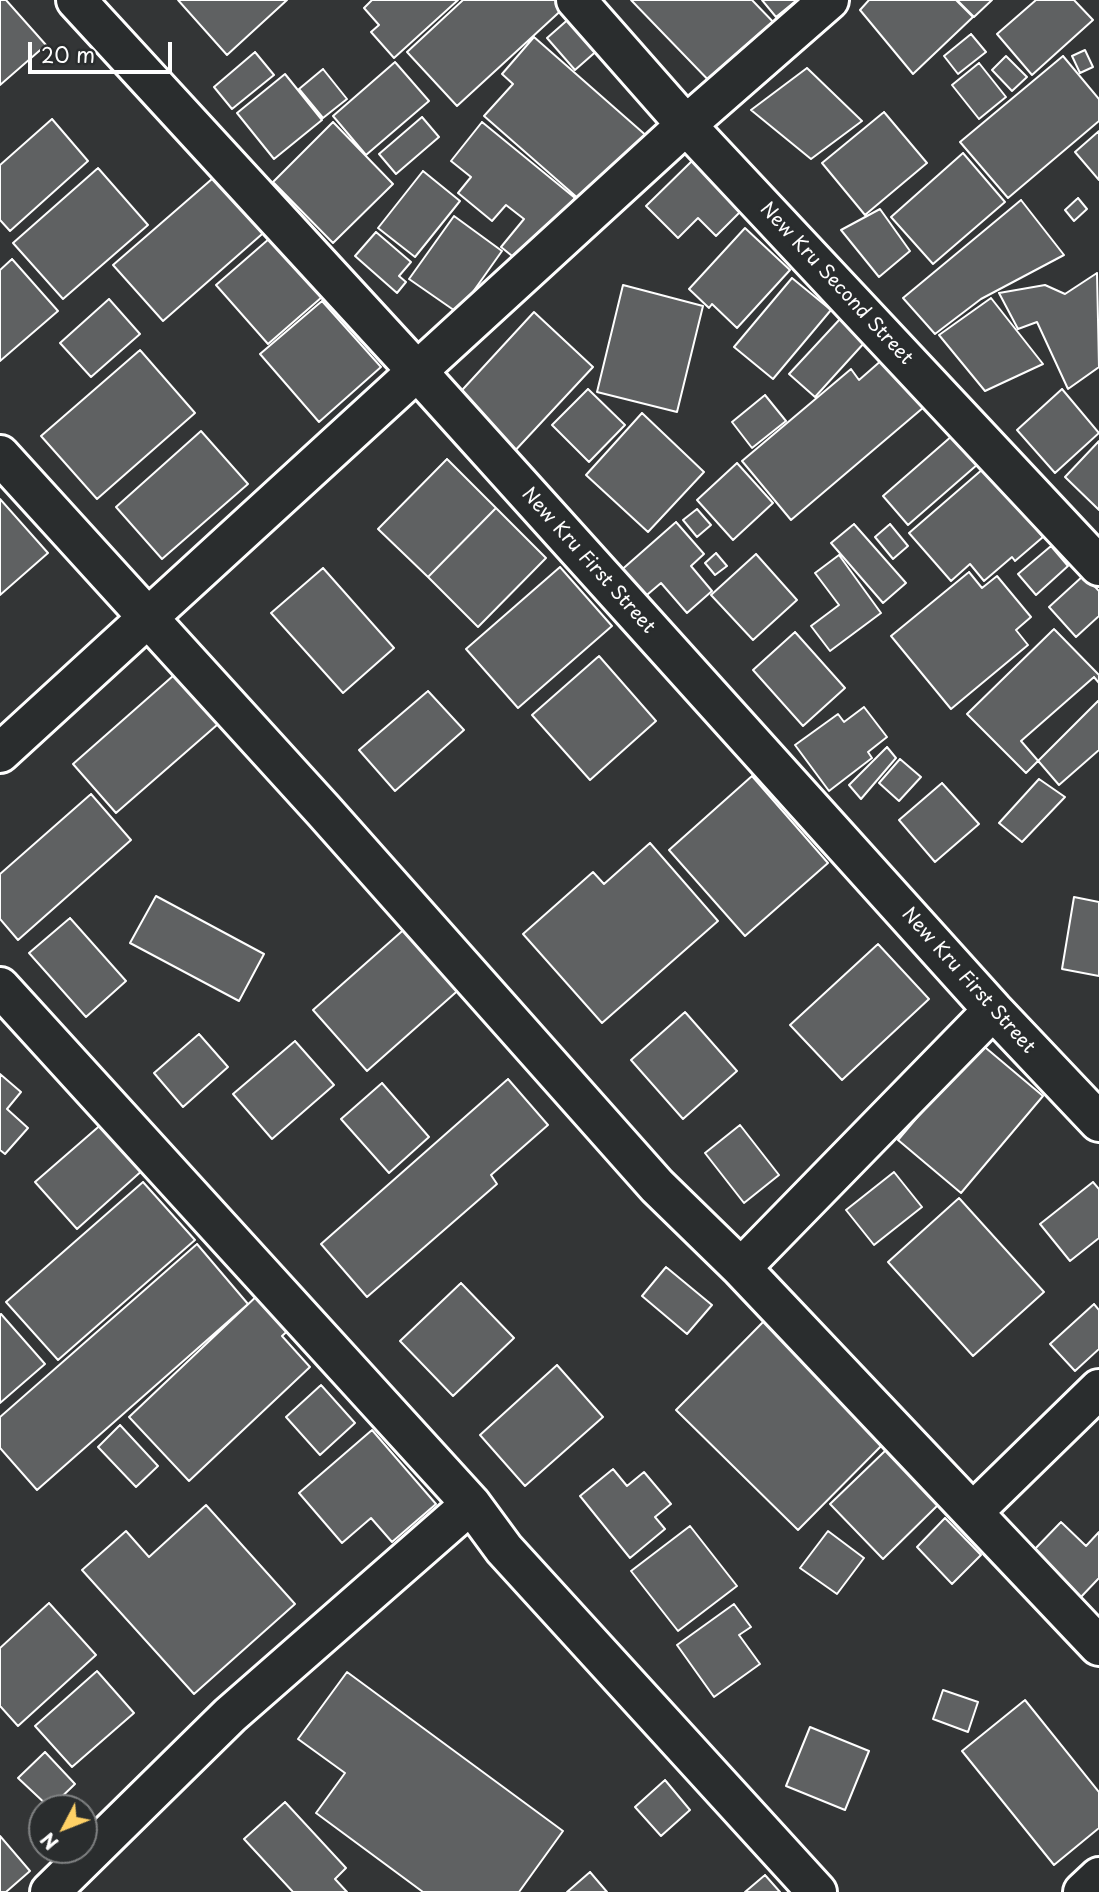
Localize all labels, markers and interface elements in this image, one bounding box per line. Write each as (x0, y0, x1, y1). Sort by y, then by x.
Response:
scale bar (32, 28, 175, 72)
text: 20 m (41, 38, 95, 70)
street label: New Kru Second Street (755, 198, 917, 370)
street label: New Kru First Street (517, 483, 659, 639)
street label: New Kru First Street (897, 903, 1039, 1059)
north arrow (28, 1794, 98, 1864)
text: N (33, 1827, 64, 1857)

